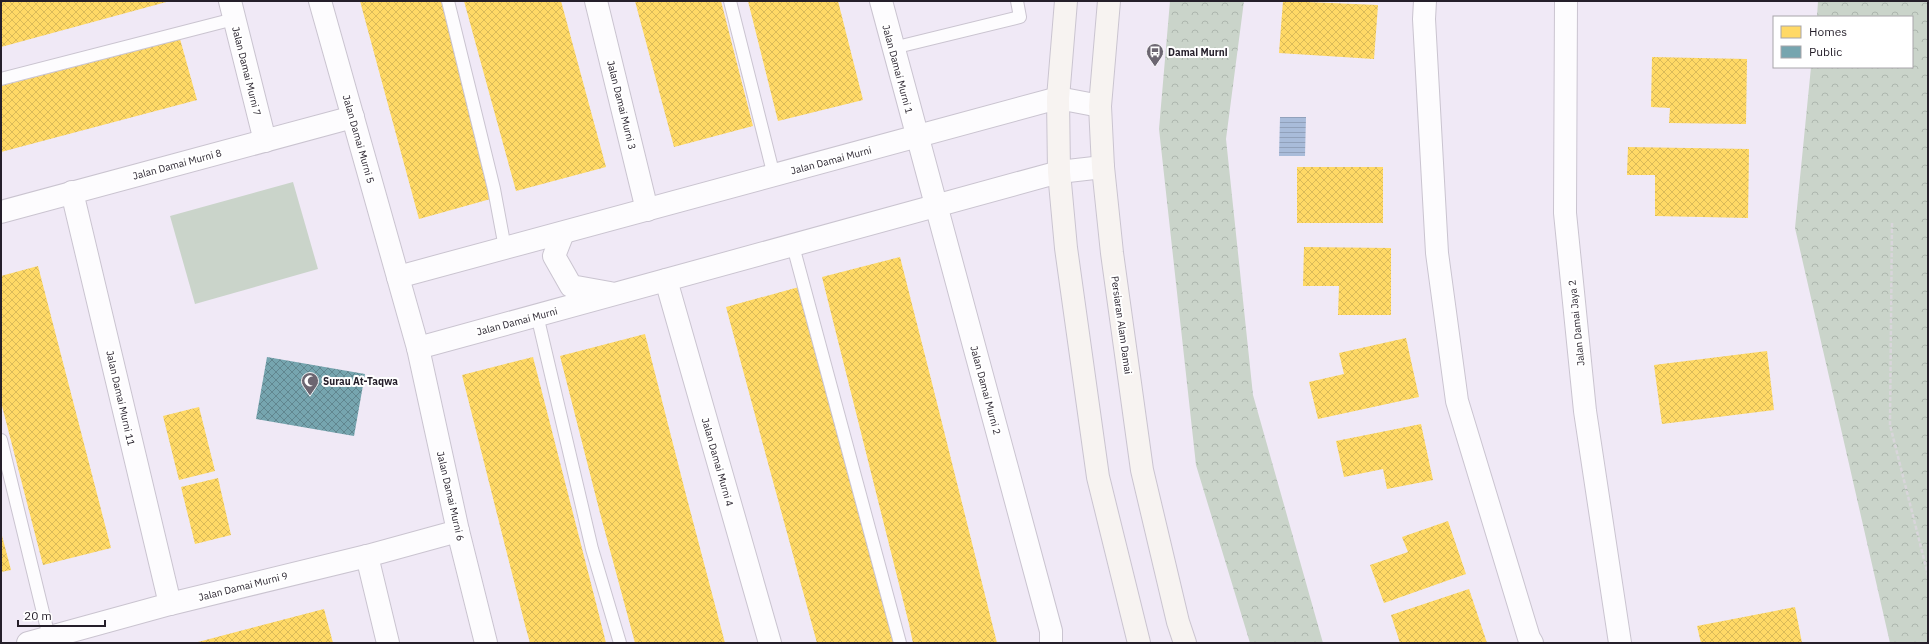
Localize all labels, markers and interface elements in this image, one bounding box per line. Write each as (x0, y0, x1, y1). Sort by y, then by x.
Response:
legend (1773, 16, 1913, 68)
street label: Jalan Damai Murni 1 (879, 23, 916, 115)
text: Homes (1809, 24, 1847, 39)
street label: Jalan Damai Murni 7 (229, 25, 264, 117)
bus stop icon: Damai Murni (1145, 42, 1165, 67)
text: Public (1809, 44, 1842, 59)
place label: Damai Murni (1168, 46, 1228, 59)
street label: Jalan Damai Murni 3 (604, 59, 639, 151)
street label: Jalan Damai Murni 5 (340, 93, 377, 185)
street label: Jalan Damai Murni (789, 143, 873, 178)
street label: Jalan Damai Murni 8 (131, 146, 223, 183)
street label: Persiaran Alam Damai (1108, 275, 1135, 375)
street label: Jalan Damai Jaya 2 (1566, 279, 1587, 367)
street label: Jalan Damai Murni (475, 304, 559, 339)
street label: Jalan Damai Murni 2 (967, 344, 1004, 436)
street label: Jalan Damai Murni 11 (103, 349, 138, 447)
mosque icon: Surau At-Taqwa (300, 371, 320, 396)
place label: Surau At-Taqwa (323, 375, 398, 388)
street label: Jalan Damai Murni 4 (699, 416, 736, 508)
street label: Jalan Damai Murni 6 (434, 450, 467, 542)
street label: Jalan Damai Murni 9 (197, 569, 289, 604)
scale bar (18, 602, 105, 628)
text: 20 m (24, 608, 52, 623)

